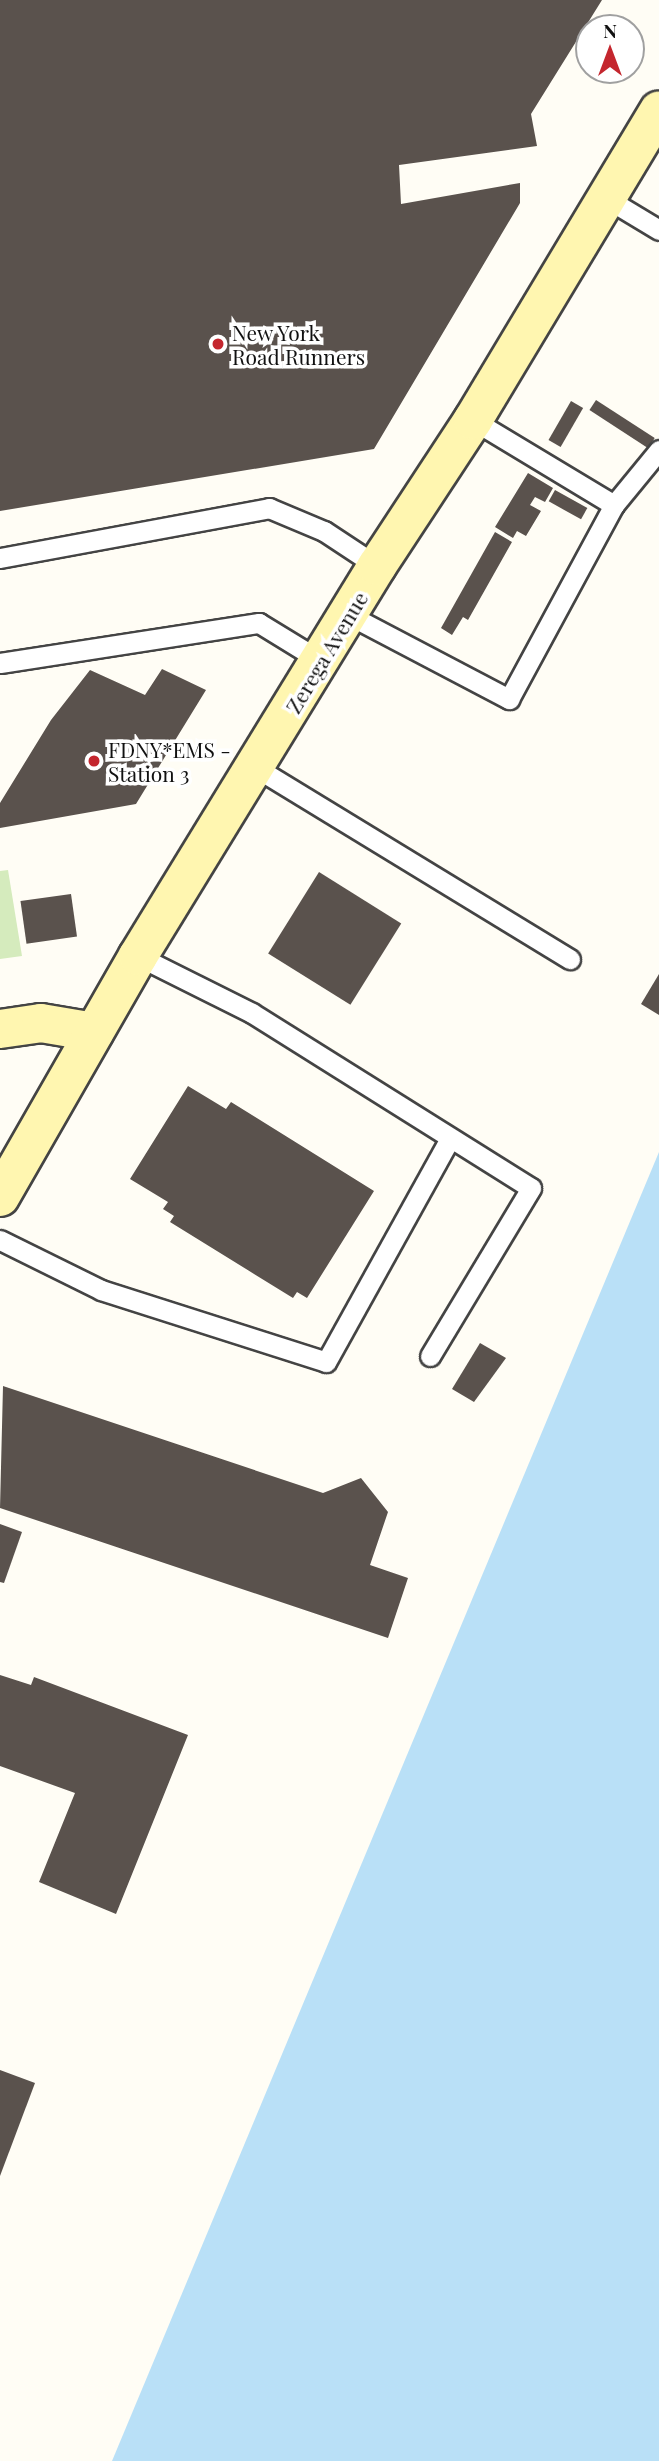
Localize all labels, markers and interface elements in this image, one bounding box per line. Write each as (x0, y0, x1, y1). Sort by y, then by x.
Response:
north arrow (575, 14, 645, 84)
text: N (603, 17, 617, 43)
place label: New York Road Runners (232, 319, 365, 369)
marker: New York Road Runners (210, 336, 226, 352)
street label: Zerega Avenue (280, 586, 372, 718)
place label: FDNY*EMS - Station 3 (108, 736, 231, 786)
marker: FDNY*EMS - Station 3 (86, 753, 102, 769)

